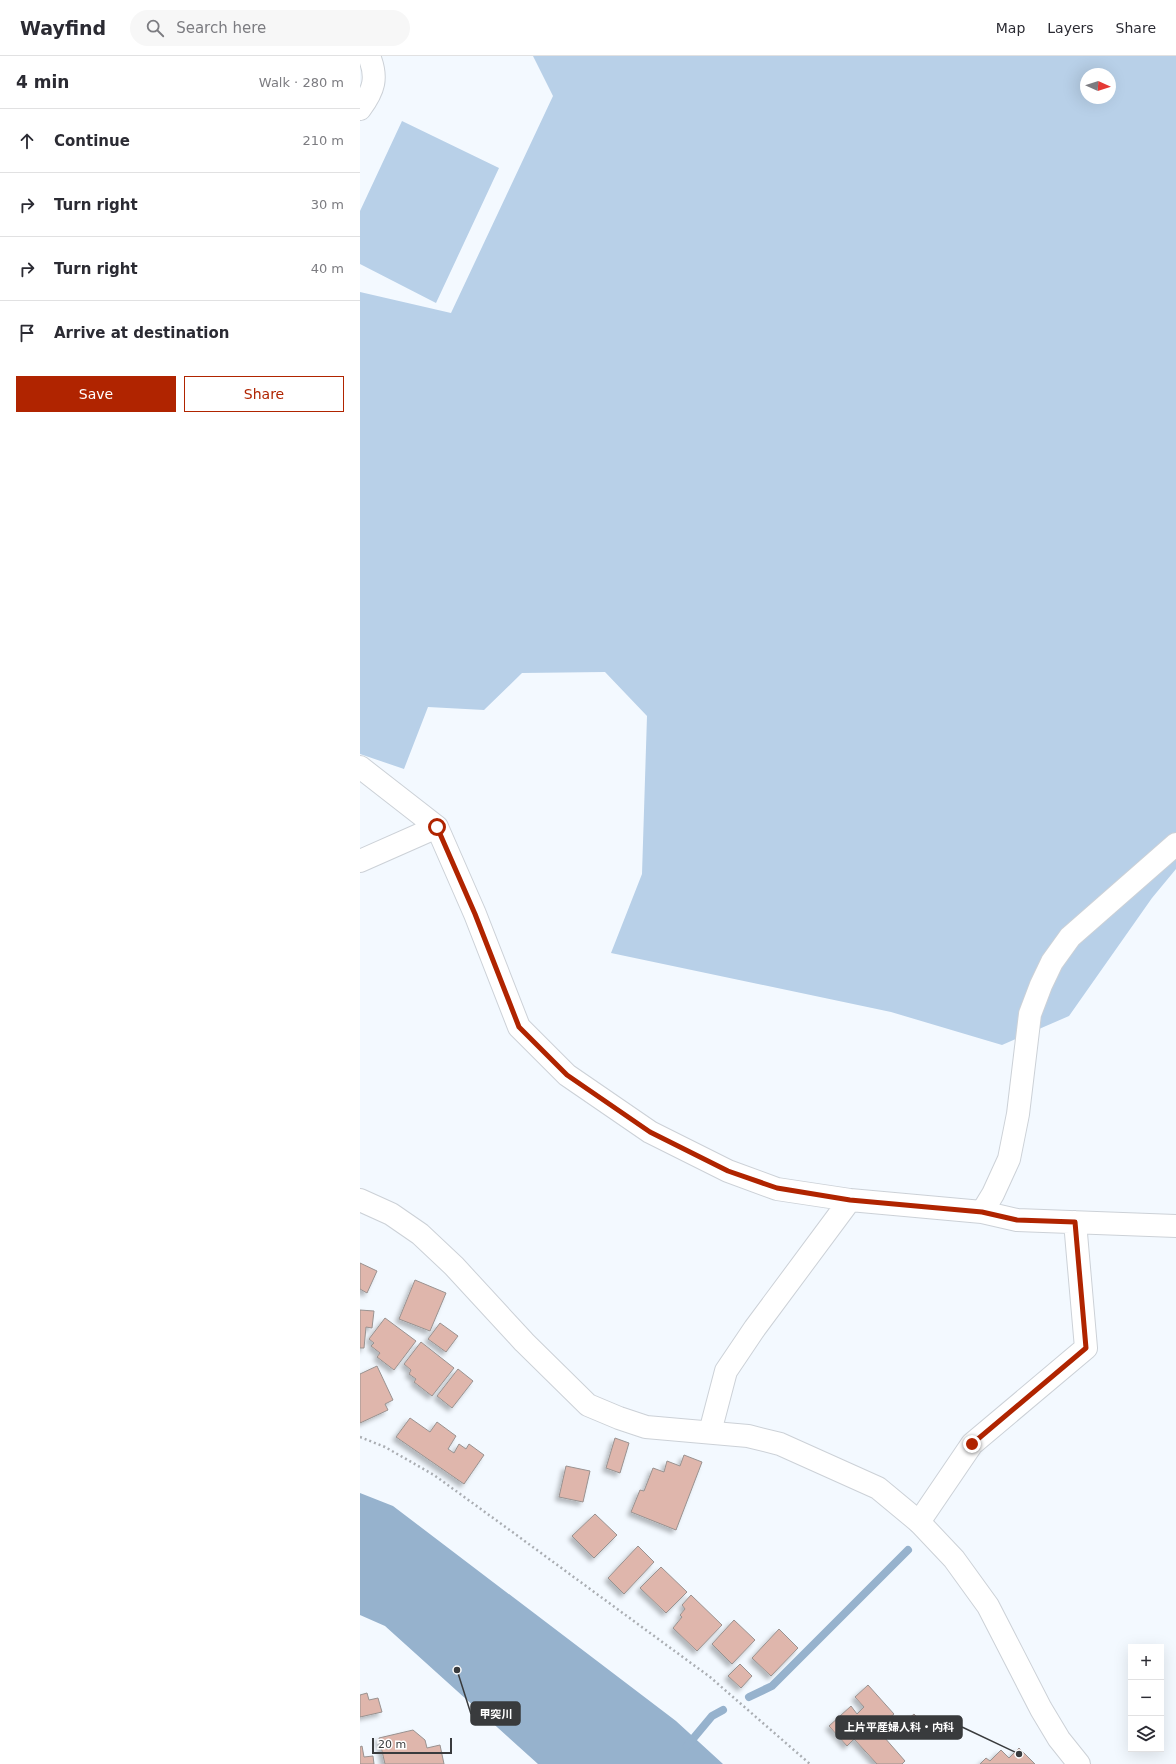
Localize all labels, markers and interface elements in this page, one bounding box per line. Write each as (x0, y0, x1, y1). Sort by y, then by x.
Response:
search box (130, 10, 410, 46)
text: Wayfind (20, 17, 106, 39)
icon: search (144, 17, 166, 39)
text: Search here (176, 19, 266, 37)
text: Map (996, 20, 1025, 36)
text: Layers (1047, 20, 1094, 36)
text: Share (1116, 20, 1156, 36)
north arrow (1080, 68, 1116, 104)
text: 4 min (16, 72, 69, 92)
text: Walk · 280 m (259, 75, 344, 90)
icon: ahead (16, 130, 38, 152)
text: Continue (54, 132, 130, 150)
text: 210 m (302, 133, 344, 148)
icon: right (16, 194, 38, 216)
text: Turn right (54, 196, 138, 214)
text: 30 m (311, 197, 344, 212)
icon: right (16, 258, 38, 280)
text: Turn right (54, 260, 138, 278)
text: 40 m (311, 261, 344, 276)
icon: arrive (16, 322, 38, 344)
text: Arrive at destination (54, 324, 229, 342)
button: Save (16, 376, 176, 412)
button: Share (184, 376, 344, 412)
route start (428, 818, 446, 836)
route end (963, 1435, 981, 1453)
map controls (1128, 1644, 1164, 1752)
button: + (1128, 1644, 1164, 1680)
button: − (1128, 1680, 1164, 1716)
callout: 甲突川 (471, 1702, 520, 1725)
text: 甲突川 (480, 1708, 513, 1721)
callout: 上片平産婦人科・内科 (836, 1716, 962, 1739)
button: layers (1128, 1716, 1164, 1752)
text: 上片平産婦人科・内科 (844, 1721, 954, 1734)
scale bar (372, 1736, 452, 1755)
text: 20 m (378, 1738, 406, 1751)

